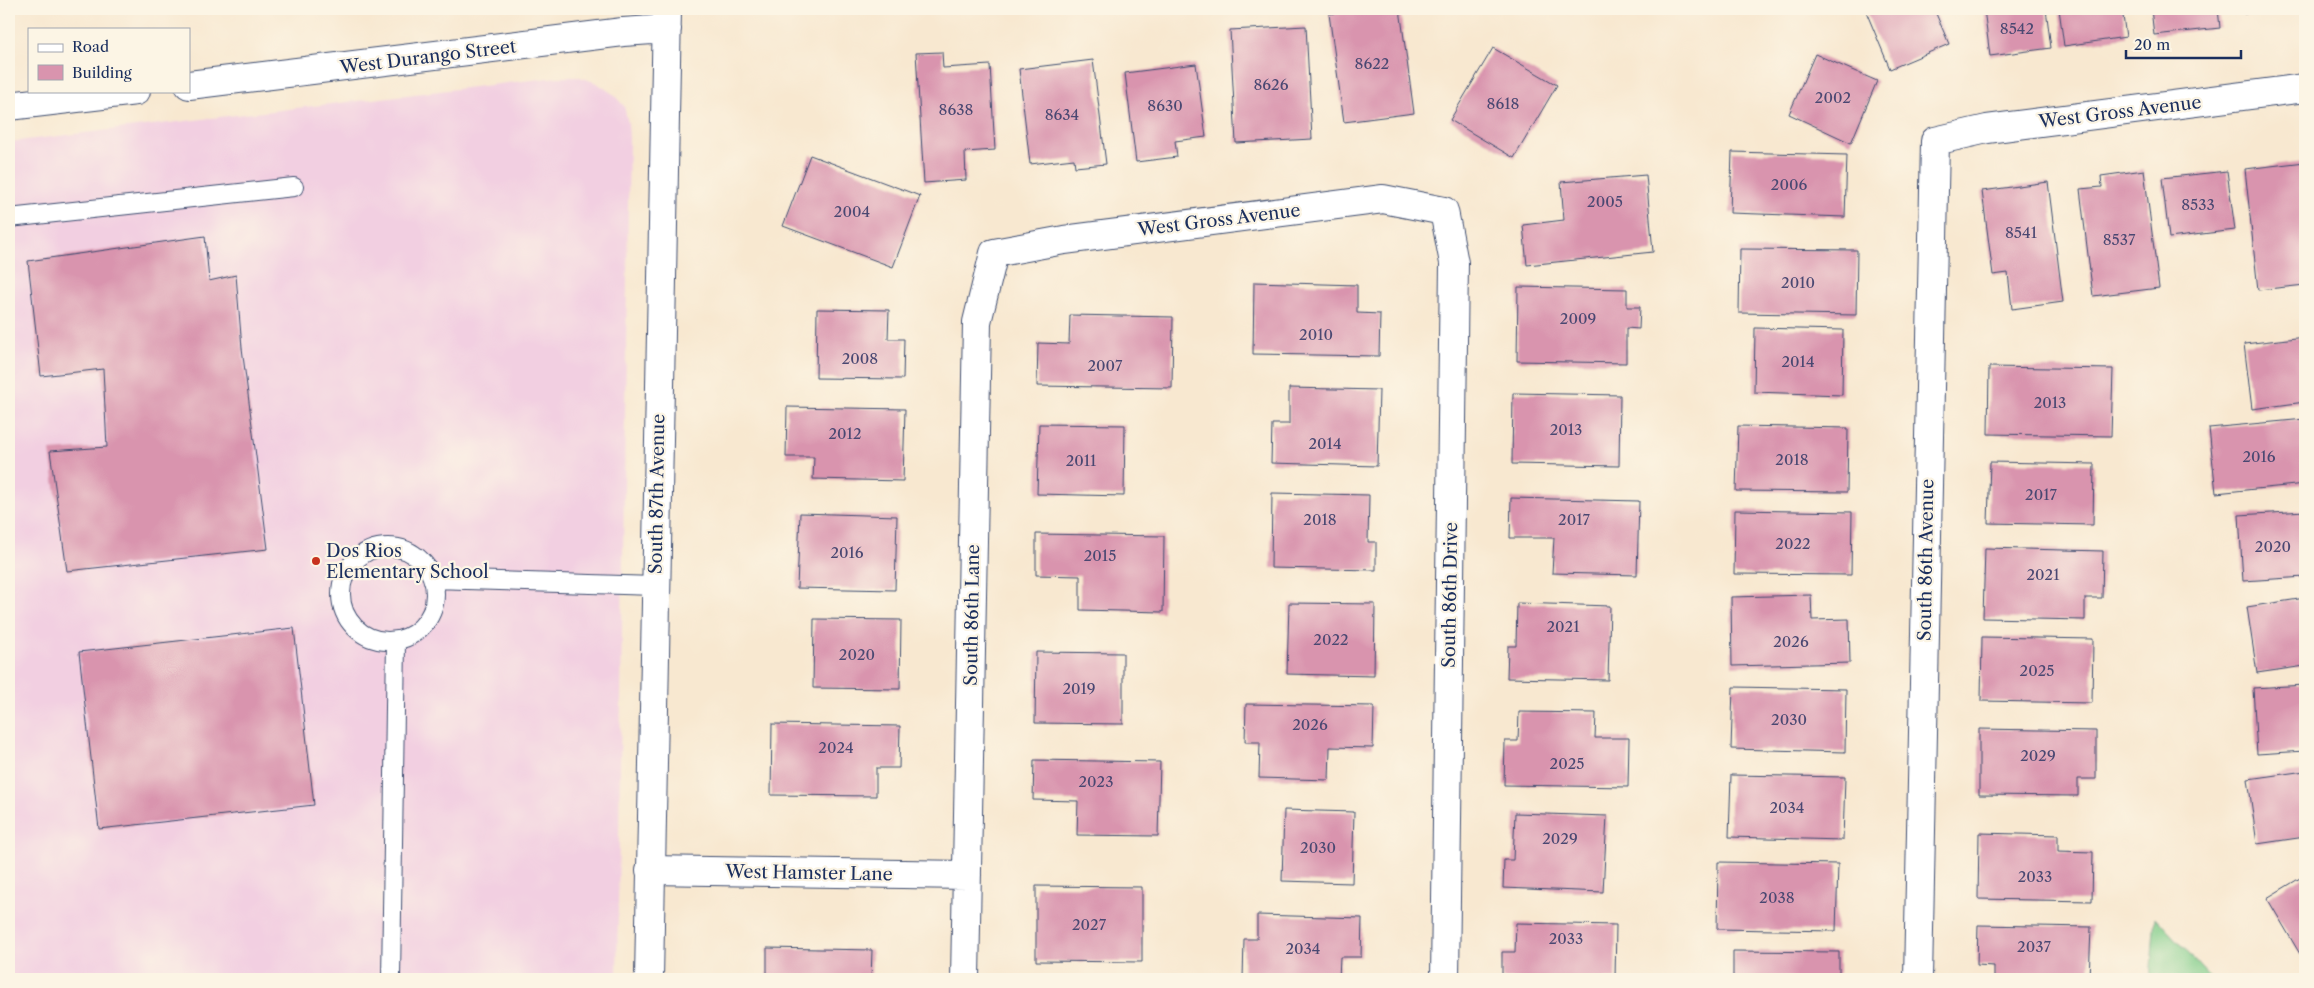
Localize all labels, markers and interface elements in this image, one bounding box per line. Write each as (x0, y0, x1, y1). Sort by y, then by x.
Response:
house number: 8542 (2000, 19, 2034, 38)
legend (28, 28, 190, 92)
scale bar (2126, 28, 2242, 60)
street label: West Durango Street (338, 35, 518, 79)
text: 20 m (2134, 35, 2170, 54)
text: Road (72, 37, 109, 56)
house number: 8622 (1355, 54, 1389, 73)
text: Building (72, 63, 132, 82)
house number: 8626 (1253, 75, 1289, 94)
house number: 2002 (1815, 88, 1851, 107)
street label: West Gross Avenue (2036, 91, 2203, 133)
house number: 8618 (1487, 94, 1520, 113)
house number: 8630 (1147, 96, 1183, 115)
house number: 8638 (939, 100, 974, 119)
house number: 8634 (1045, 105, 1079, 124)
house number: 2006 (1771, 175, 1807, 194)
house number: 2005 (1587, 192, 1623, 211)
house number: 8533 (2181, 195, 2215, 214)
street label: West Gross Avenue (1135, 199, 1302, 241)
house number: 2004 (834, 202, 870, 221)
house number: 8541 (2005, 223, 2038, 242)
house number: 8537 (2103, 230, 2136, 249)
house number: 2010 (1781, 273, 1815, 292)
house number: 2009 (1560, 309, 1596, 328)
house number: 2010 (1299, 325, 1333, 344)
house number: 2008 (842, 349, 878, 368)
house number: 2014 (1781, 352, 1815, 371)
house number: 2007 (1087, 356, 1123, 375)
house number: 2013 (2034, 393, 2066, 412)
street label: South 87th Avenue (645, 414, 669, 574)
house number: 2013 (1550, 420, 1582, 439)
house number: 2012 (828, 424, 862, 443)
house number: 2014 (1308, 434, 1342, 453)
house number: 2016 (2242, 447, 2276, 466)
house number: 2018 (1775, 450, 1809, 469)
house number: 2011 (1066, 451, 1097, 470)
street label: South 86th Avenue (1914, 479, 1938, 641)
house number: 2017 (2025, 485, 2058, 504)
house number: 2018 (1303, 510, 1337, 529)
house number: 2017 (1558, 510, 1591, 529)
street label: South 86th Drive (1438, 522, 1462, 668)
house number: 2022 (1775, 534, 1811, 553)
house number: 2020 (2255, 537, 2291, 556)
place label: Dos Rios Elementary School (326, 540, 489, 583)
house number: 2016 (830, 543, 864, 562)
street label: South 86th Lane (960, 544, 984, 686)
house number: 2015 (1084, 546, 1116, 565)
marker: Dos Rios Elementary School (310, 555, 322, 567)
house number: 2021 (2026, 565, 2060, 584)
house number: 2021 (1546, 617, 1580, 636)
house number: 2022 (1313, 630, 1349, 649)
house number: 2026 (1773, 632, 1809, 651)
house number: 2020 (839, 645, 875, 664)
house number: 2025 (2020, 661, 2054, 680)
house number: 2019 (1062, 679, 1096, 698)
house number: 2030 (1771, 710, 1807, 729)
house number: 2026 (1292, 715, 1328, 734)
house number: 2024 (818, 738, 854, 757)
house number: 2029 (2020, 746, 2056, 765)
house number: 2025 (1550, 754, 1584, 773)
house number: 2023 (1078, 772, 1114, 791)
house number: 2034 (1769, 798, 1805, 817)
house number: 2029 (1542, 829, 1578, 848)
house number: 2030 (1300, 838, 1336, 857)
street label: West Hamster Lane (724, 861, 893, 885)
house number: 2033 (2018, 867, 2052, 886)
house number: 2038 (1759, 888, 1795, 907)
house number: 2027 (1072, 915, 1107, 934)
house number: 2033 (1549, 929, 1583, 948)
house number: 2037 (2017, 937, 2052, 956)
house number: 2034 (1285, 939, 1321, 958)

